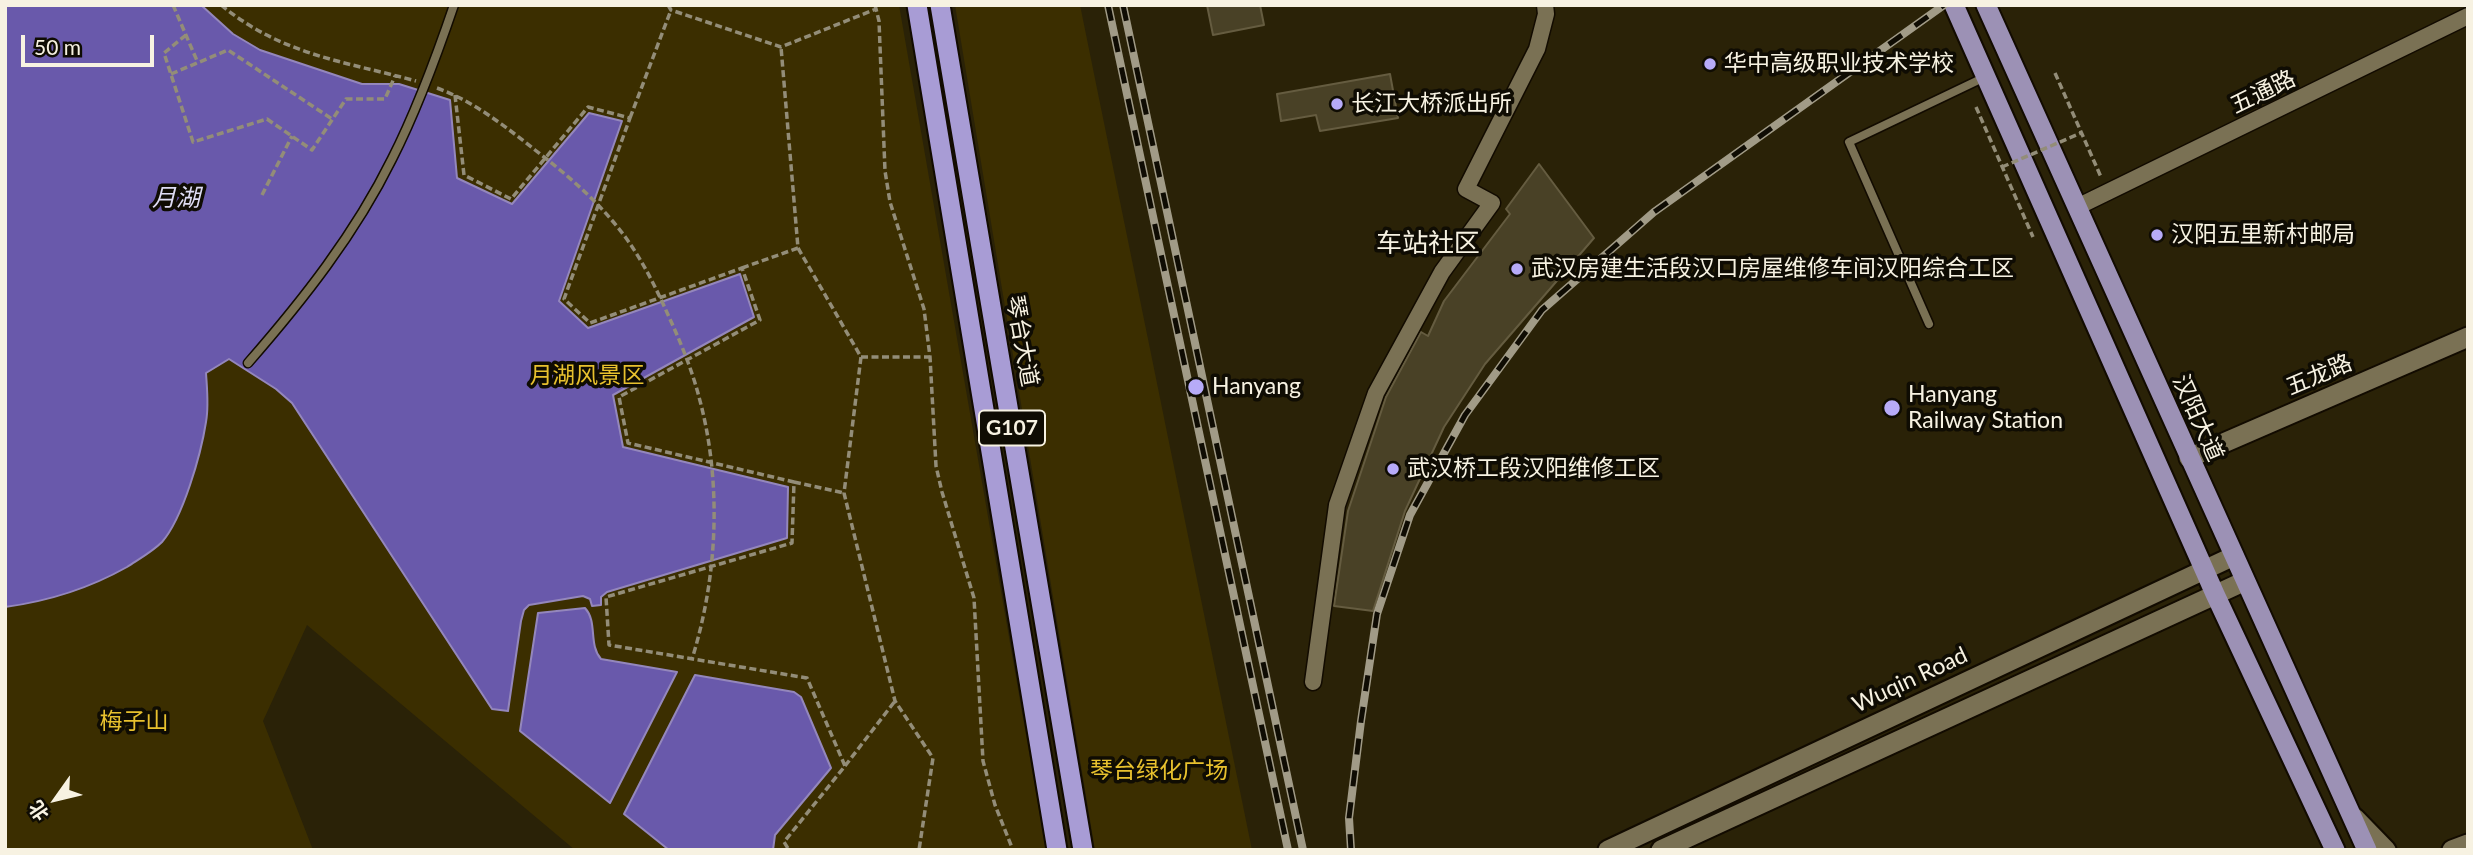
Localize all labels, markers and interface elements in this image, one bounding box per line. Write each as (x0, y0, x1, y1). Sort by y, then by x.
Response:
scale bar (24, 21, 158, 65)
text: 50 m (34, 34, 81, 59)
place label: 华中高级职业技术学校 (1724, 50, 1954, 78)
marker: 华中高级职业技术学校 (1702, 56, 1718, 72)
street label: 五通路 (2226, 64, 2300, 120)
place label: 长江大桥派出所 (1351, 90, 1512, 118)
marker: 长江大桥派出所 (1329, 96, 1345, 112)
water label: 月湖 (152, 184, 200, 212)
place label: 汉阳五里新村邮局 (2171, 221, 2355, 249)
marker: 汉阳五里新村邮局 (2149, 227, 2165, 243)
district label: 车站社区 (1376, 228, 1480, 260)
place label: 武汉房建生活段汉口房屋维修车间汉阳综合工区 (1531, 255, 2014, 283)
marker: 武汉房建生活段汉口房屋维修车间汉阳综合工区 (1509, 261, 1525, 277)
street label: 琴台大道 (1000, 293, 1044, 389)
street label: 五龙路 (2282, 349, 2356, 401)
park label: 月湖风景区 (530, 362, 644, 390)
street label: 汉阳大道 (2167, 370, 2229, 466)
place label: Hanyang (1212, 373, 1301, 401)
marker: Hanyang (1186, 377, 1206, 397)
place label: Hanyang Railway Station (1908, 381, 2063, 435)
marker: Hanyang Railway Station (1882, 398, 1902, 418)
road number: G107 (979, 410, 1045, 446)
place label: 武汉桥工段汉阳维修工区 (1407, 455, 1660, 483)
marker: 武汉桥工段汉阳维修工区 (1385, 461, 1401, 477)
street label: Wuqin Road (1848, 641, 1972, 719)
park label: 梅子山 (100, 708, 168, 736)
park label: 琴台绿化广场 (1090, 757, 1228, 785)
north arrow (21, 764, 91, 834)
text: 北 (23, 797, 53, 825)

